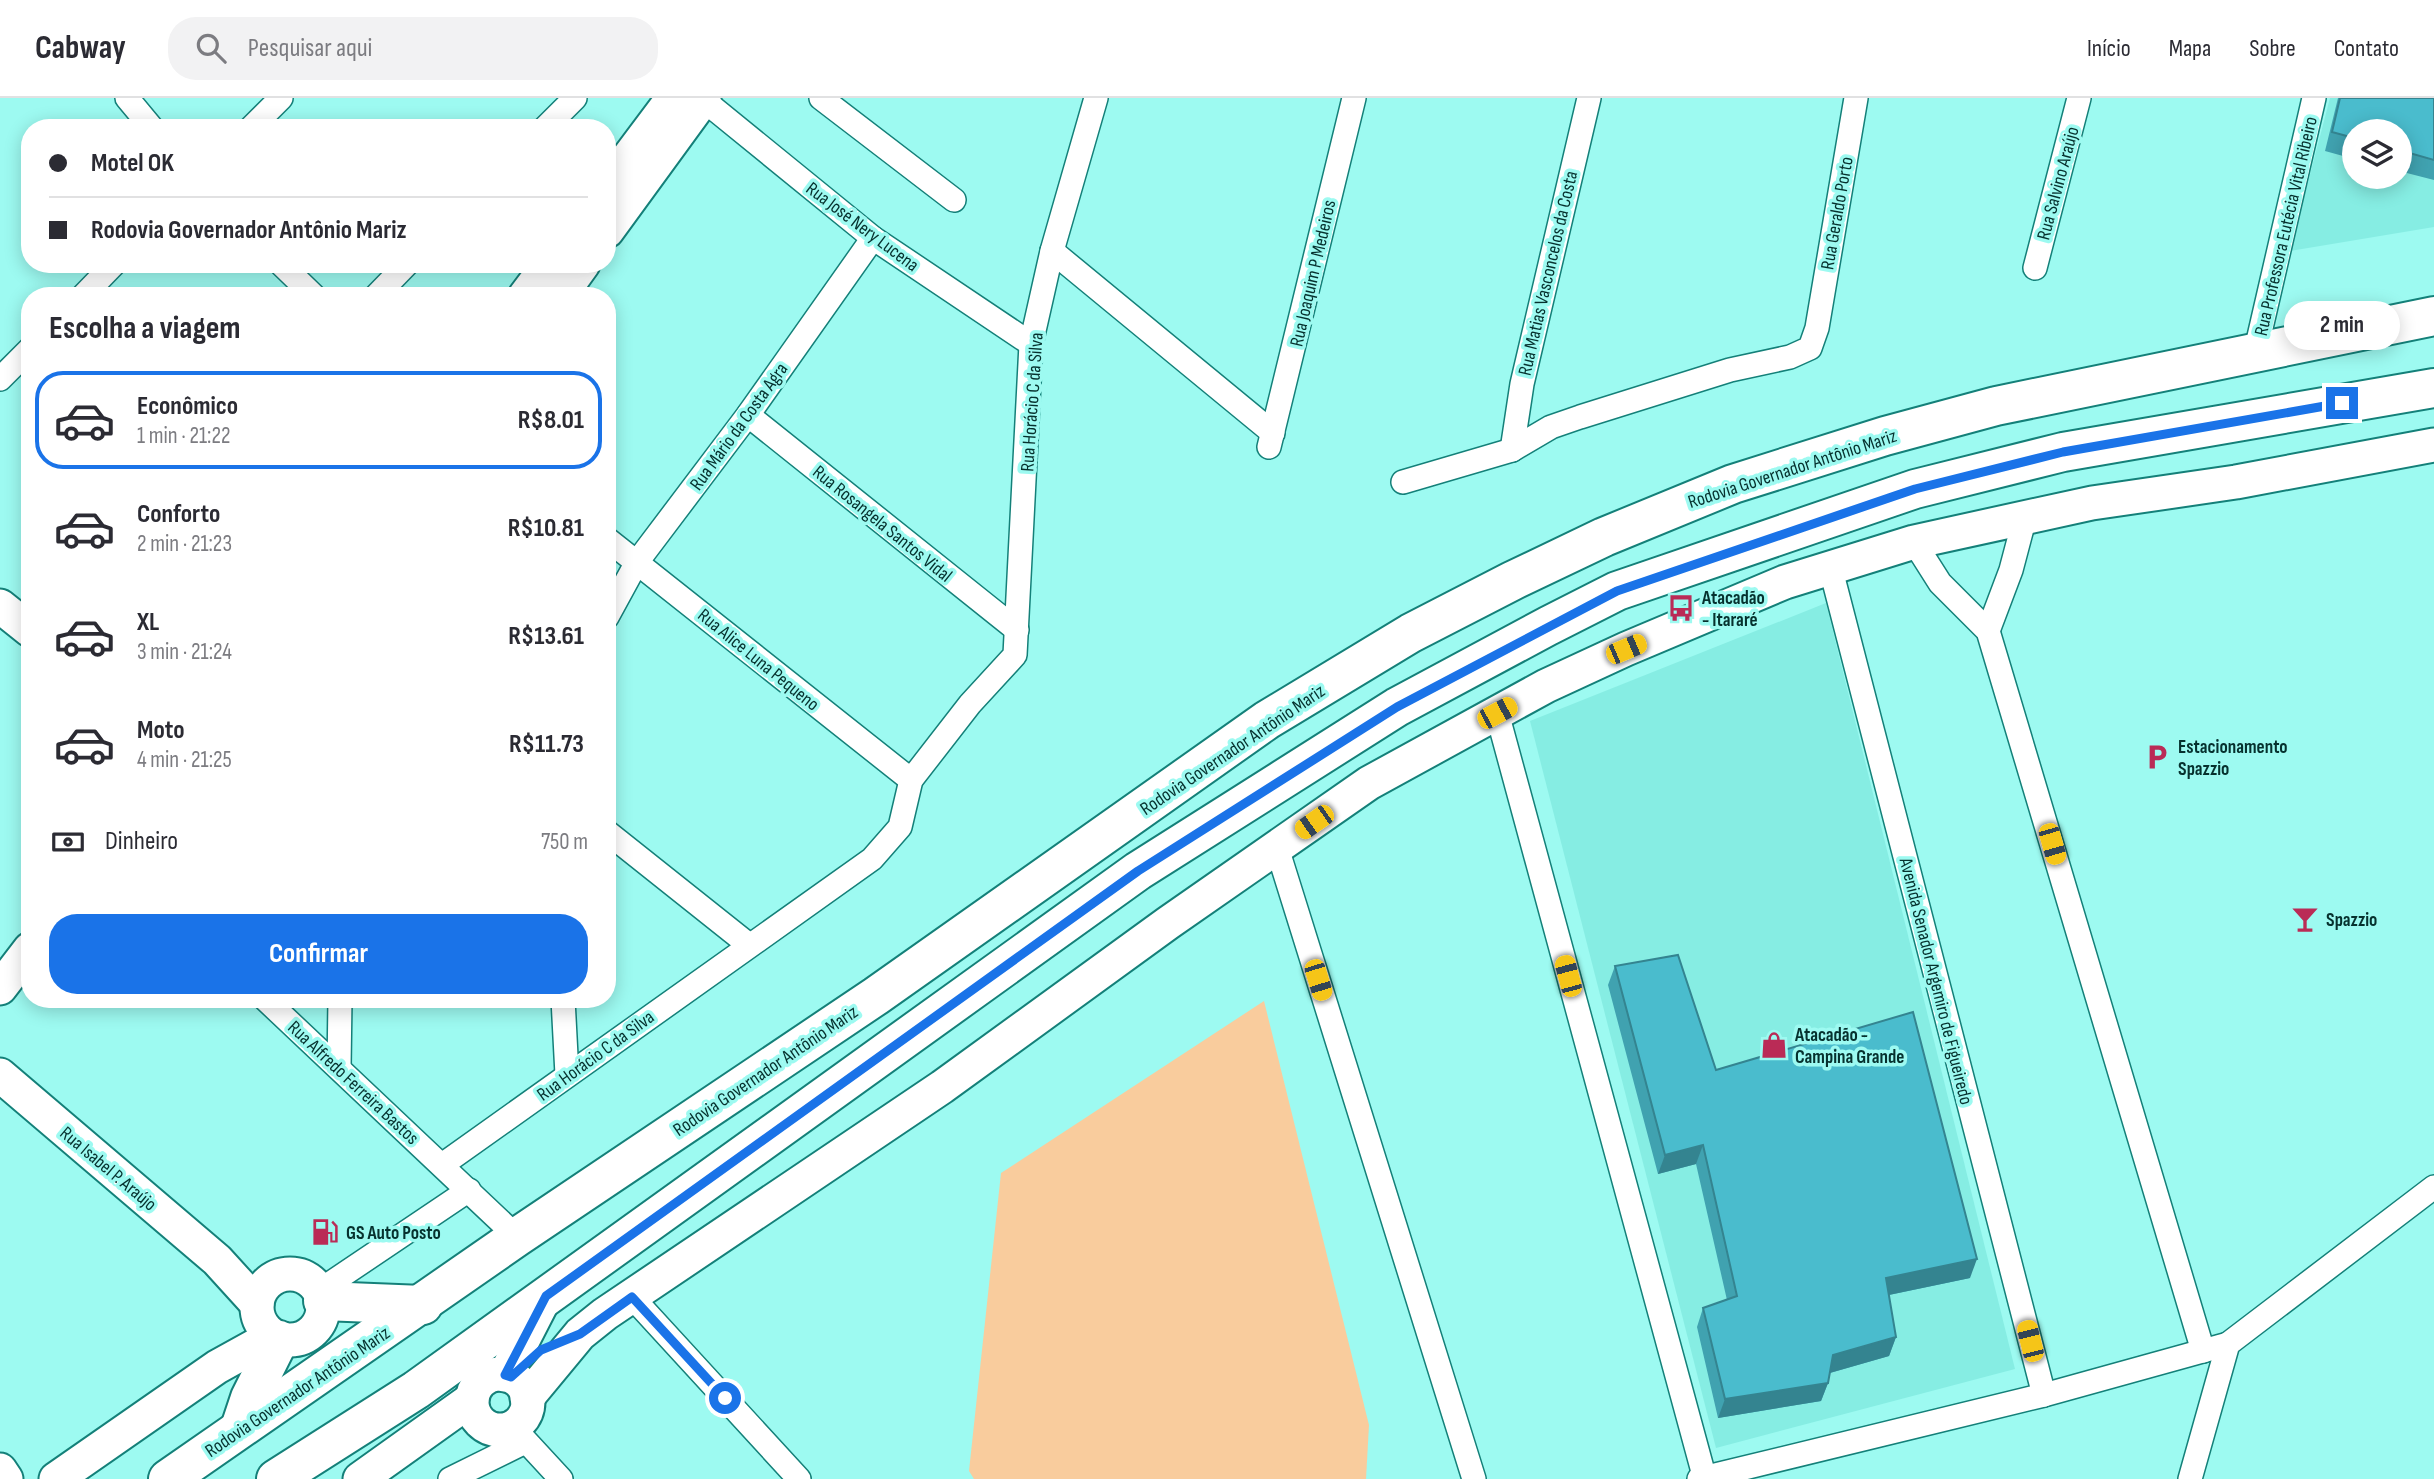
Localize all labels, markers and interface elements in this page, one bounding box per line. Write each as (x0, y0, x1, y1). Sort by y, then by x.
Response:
search box (168, 17, 658, 80)
text: Cabway (35, 28, 126, 68)
icon: search (192, 29, 230, 67)
text: Pesquisar aqui (248, 33, 372, 64)
text: Início (2087, 34, 2131, 63)
text: Mapa (2169, 34, 2211, 63)
text: Sobre (2249, 34, 2296, 63)
text: Contato (2334, 34, 2399, 63)
street label: Rua Professora Eutécia Vital Ribeiro (2250, 115, 2323, 338)
map controls (2342, 119, 2412, 189)
button: layers (2342, 119, 2412, 189)
street label: Rua Salvino Araújo (2032, 124, 2085, 242)
text: Motel OK (91, 148, 174, 179)
street label: Rua Geraldo Porto (1816, 155, 1859, 271)
street label: Rua Matias Vasconcelos da Costa (1514, 169, 1583, 378)
street label: Rua José Nery Lucena (801, 177, 923, 277)
street label: Rua Joaquim P Medeiros (1285, 198, 1342, 349)
text: Rodovia Governador Antônio Mariz (91, 215, 406, 246)
callout: 2 min (2284, 302, 2400, 350)
text: Escolha a viagem (49, 309, 241, 348)
text: 2 min (2320, 311, 2364, 339)
street label: Rua Horácio C da Silva (1016, 332, 1049, 472)
street label: Rua Mário da Costa Agra (685, 359, 793, 495)
route end (2326, 387, 2358, 419)
icon: car (53, 389, 116, 452)
text: Econômico (137, 391, 238, 422)
text: R$8.01 (518, 405, 584, 436)
text: 1 min · 21:22 (137, 422, 230, 450)
street label: Rodovia Governador Antônio Mariz (1685, 425, 1900, 514)
street label: Rua Rosangela Santos Vidal (808, 461, 956, 587)
icon: car (53, 497, 116, 560)
text: Conforto (137, 499, 220, 530)
text: R$10.81 (508, 513, 584, 544)
text: 2 min · 21:23 (137, 530, 232, 558)
place label: Atacadão - Itararé (1701, 587, 1765, 632)
bus stop icon: Atacadão - Itararé (1666, 593, 1696, 623)
street label: Rua Alice Luna Pequeno (693, 604, 823, 716)
icon: car (53, 605, 116, 668)
text: XL (137, 607, 159, 638)
text: R$13.61 (508, 621, 584, 652)
car (1603, 631, 1650, 667)
text: 3 min · 21:24 (137, 638, 232, 666)
street label: Rodovia Governador Antônio Mariz (1136, 680, 1330, 821)
car (1474, 694, 1521, 732)
icon: car (53, 713, 116, 776)
text: Moto (137, 715, 185, 746)
text: R$11.73 (509, 729, 584, 760)
place label: Estacionamento Spazzio (2178, 736, 2288, 781)
parking icon: Estacionamento Spazzio (2142, 742, 2172, 772)
text: 4 min · 21:25 (137, 746, 232, 774)
car (1291, 801, 1338, 843)
car (2037, 821, 2068, 867)
icon: cash (49, 823, 87, 861)
text: Dinheiro (105, 826, 178, 857)
text: 750 m (541, 828, 588, 856)
street label: Avenida Senador Argemiro de Figueiredo (1893, 855, 1977, 1107)
bar icon: Spazzio (2290, 904, 2320, 934)
place label: Spazzio (2326, 909, 2377, 932)
button: Confirmar (49, 914, 588, 994)
car (1553, 953, 1584, 999)
car (1302, 957, 1335, 1003)
street label: Rodovia Governador Antônio Mariz (669, 1001, 863, 1142)
street label: Rua Horácio C da Silva (533, 1006, 659, 1106)
street label: Rua Alfredo Ferreira Bastos (283, 1016, 423, 1150)
place label: Atacadão - Campina Grande (1794, 1024, 1904, 1069)
shop icon: Atacadão - Campina Grande (1759, 1030, 1789, 1060)
street label: Rua Isabel P. Araújo (55, 1122, 161, 1216)
fuel station icon: GS Auto Posto (310, 1217, 340, 1247)
place label: GS Auto Posto (346, 1222, 441, 1245)
car (2015, 1318, 2046, 1364)
street label: Rodovia Governador Antônio Mariz (201, 1322, 395, 1463)
route start (709, 1382, 741, 1414)

